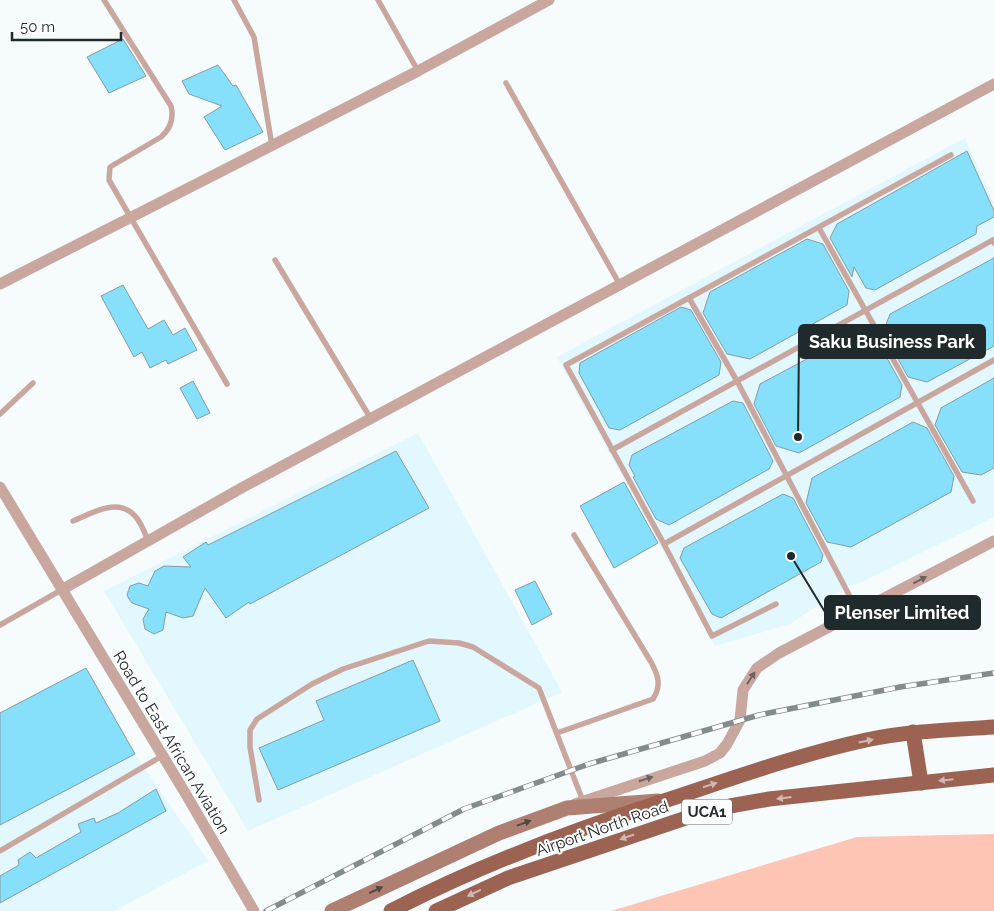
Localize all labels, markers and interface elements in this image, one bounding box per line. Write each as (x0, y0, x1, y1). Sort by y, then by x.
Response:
scale bar (12, 10, 121, 42)
text: 50 m (20, 18, 55, 36)
callout: Saku Business Park (799, 325, 985, 358)
text: Saku Business Park (809, 331, 976, 352)
one-way arrow (913, 576, 927, 584)
callout: Plenser Limited (825, 596, 980, 629)
text: Plenser Limited (835, 602, 969, 623)
street label: Road to East African Aviation (109, 647, 234, 837)
one-way arrow (746, 671, 755, 685)
one-way arrow (858, 737, 873, 745)
one-way arrow (638, 775, 653, 783)
one-way arrow (937, 777, 953, 785)
one-way arrow (702, 781, 717, 789)
one-way arrow (776, 794, 792, 802)
street label: Airport North Road (533, 797, 671, 860)
road number: UCA1 (682, 800, 732, 824)
one-way arrow (517, 819, 531, 827)
one-way arrow (619, 834, 634, 842)
one-way arrow (369, 886, 383, 894)
one-way arrow (467, 889, 481, 897)

